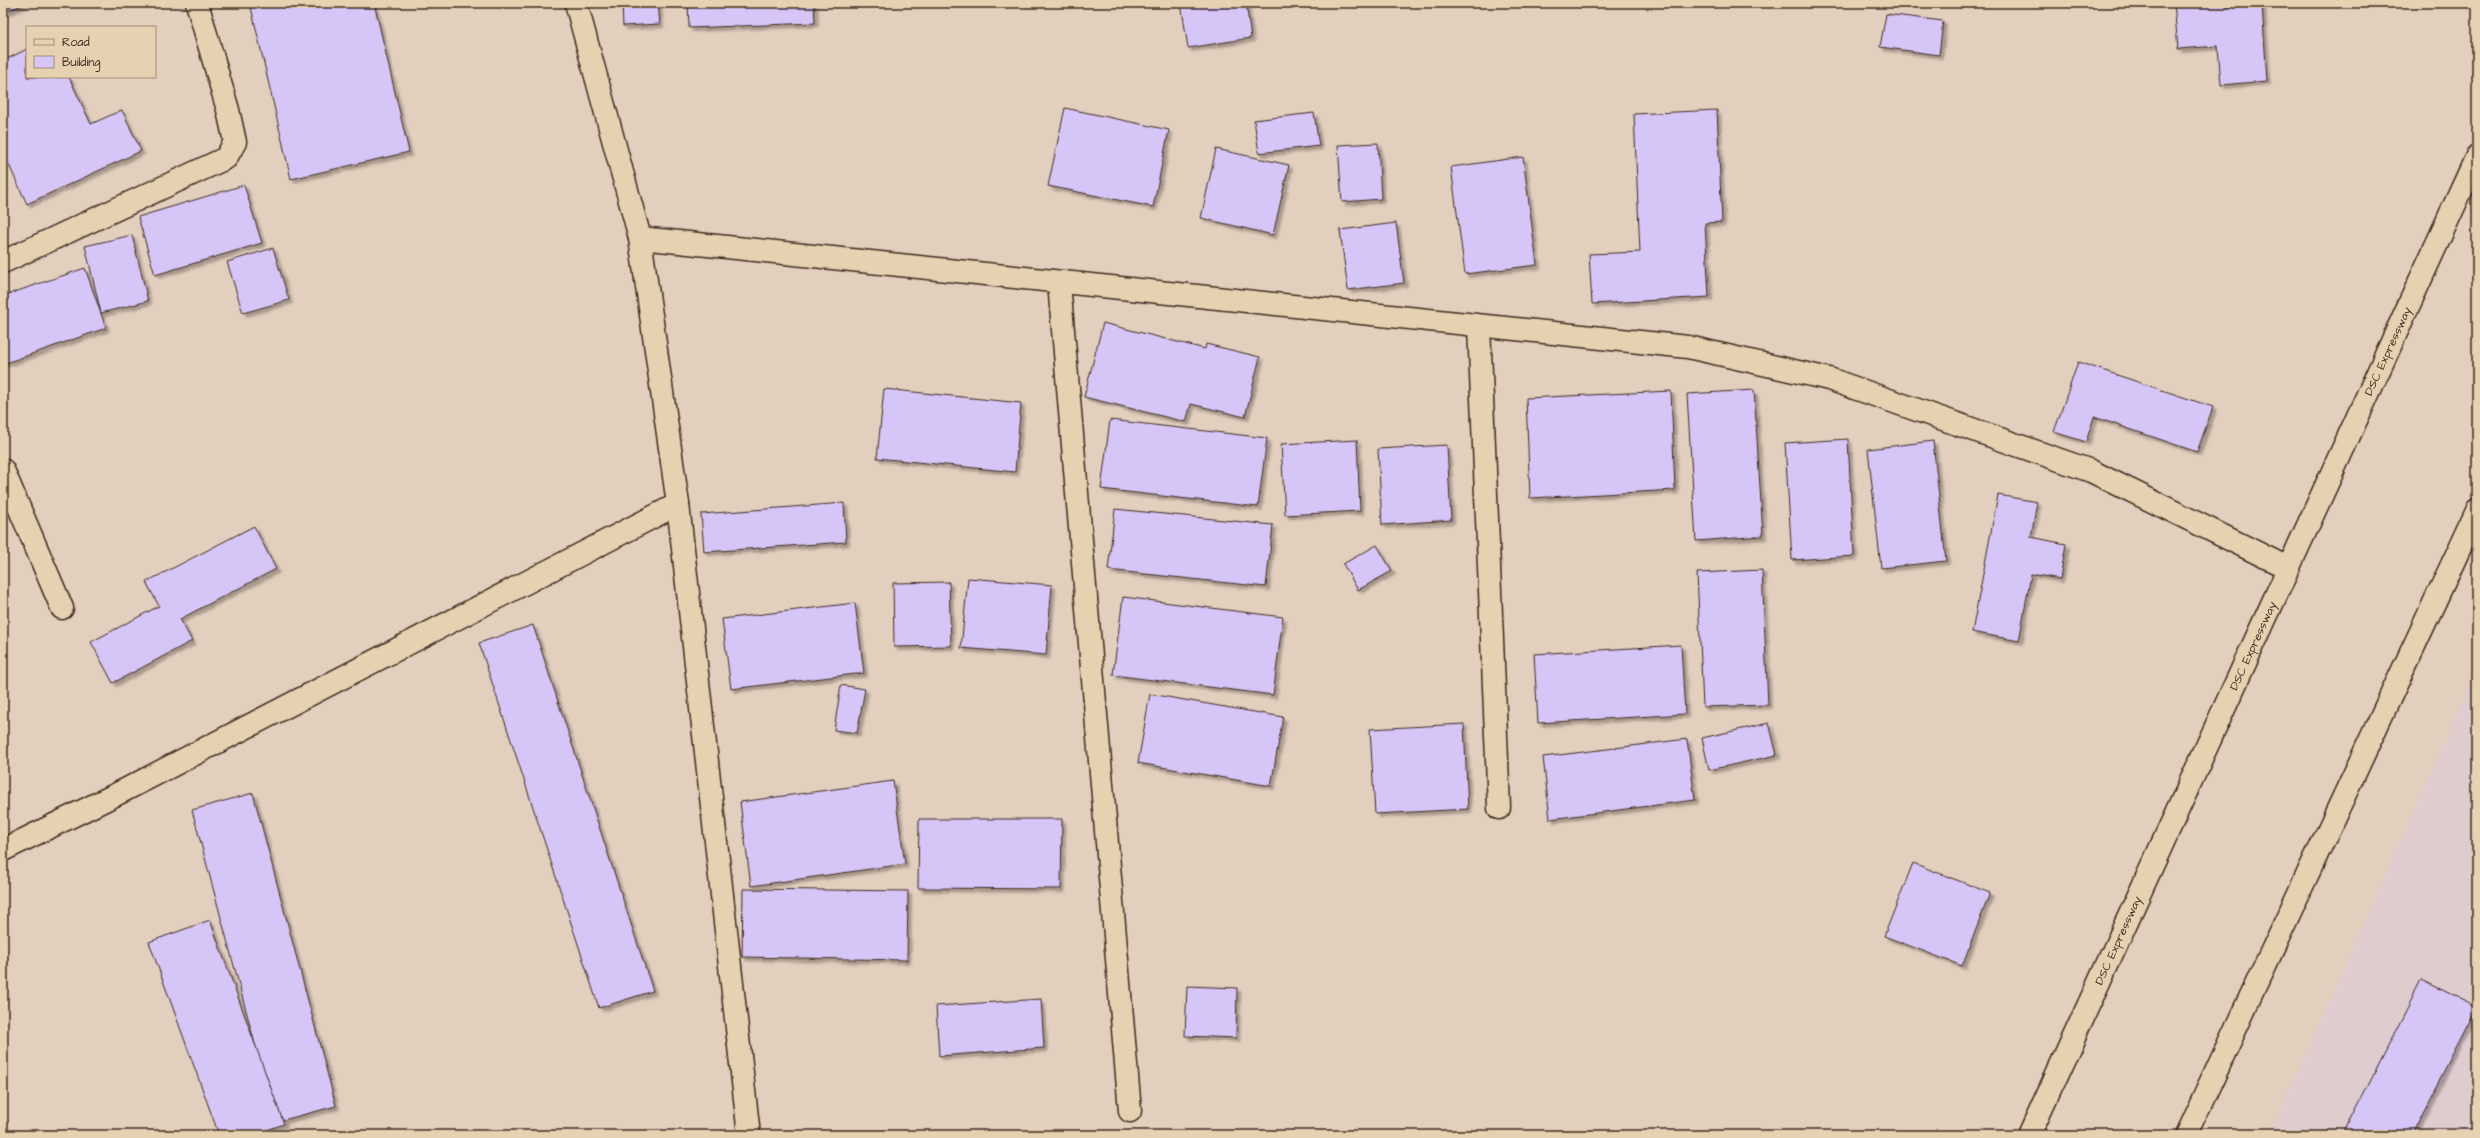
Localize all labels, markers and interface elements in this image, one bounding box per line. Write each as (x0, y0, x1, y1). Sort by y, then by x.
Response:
legend (26, 26, 156, 78)
text: Road (62, 34, 90, 51)
text: Building (62, 54, 100, 72)
street label: DSC Expressway (2360, 304, 2416, 398)
street label: DSC Expressway (2225, 598, 2282, 693)
street label: DSC Expressway (2090, 893, 2147, 988)

